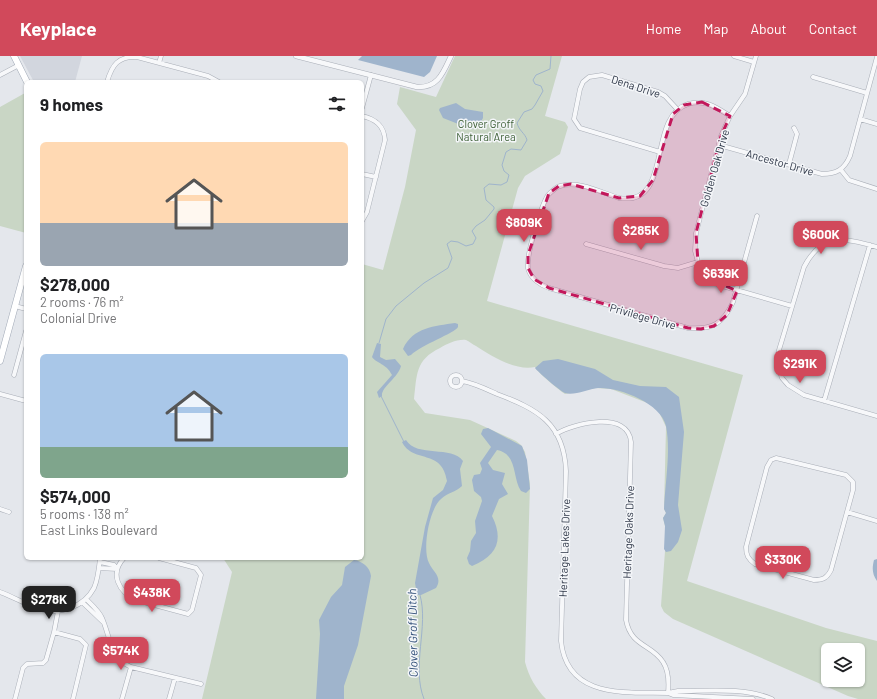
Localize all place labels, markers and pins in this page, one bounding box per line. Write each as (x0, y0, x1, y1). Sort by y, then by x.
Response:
pin: $809K (496, 209, 552, 243)
pin: $285K (613, 217, 669, 251)
pin: $600K (793, 221, 849, 255)
pin: $639K (693, 260, 749, 294)
pin: $291K (772, 350, 828, 384)
pin: $330K (755, 546, 811, 580)
pin: $438K (124, 579, 180, 613)
pin: $278K (21, 586, 77, 620)
pin: $574K (93, 637, 149, 671)

